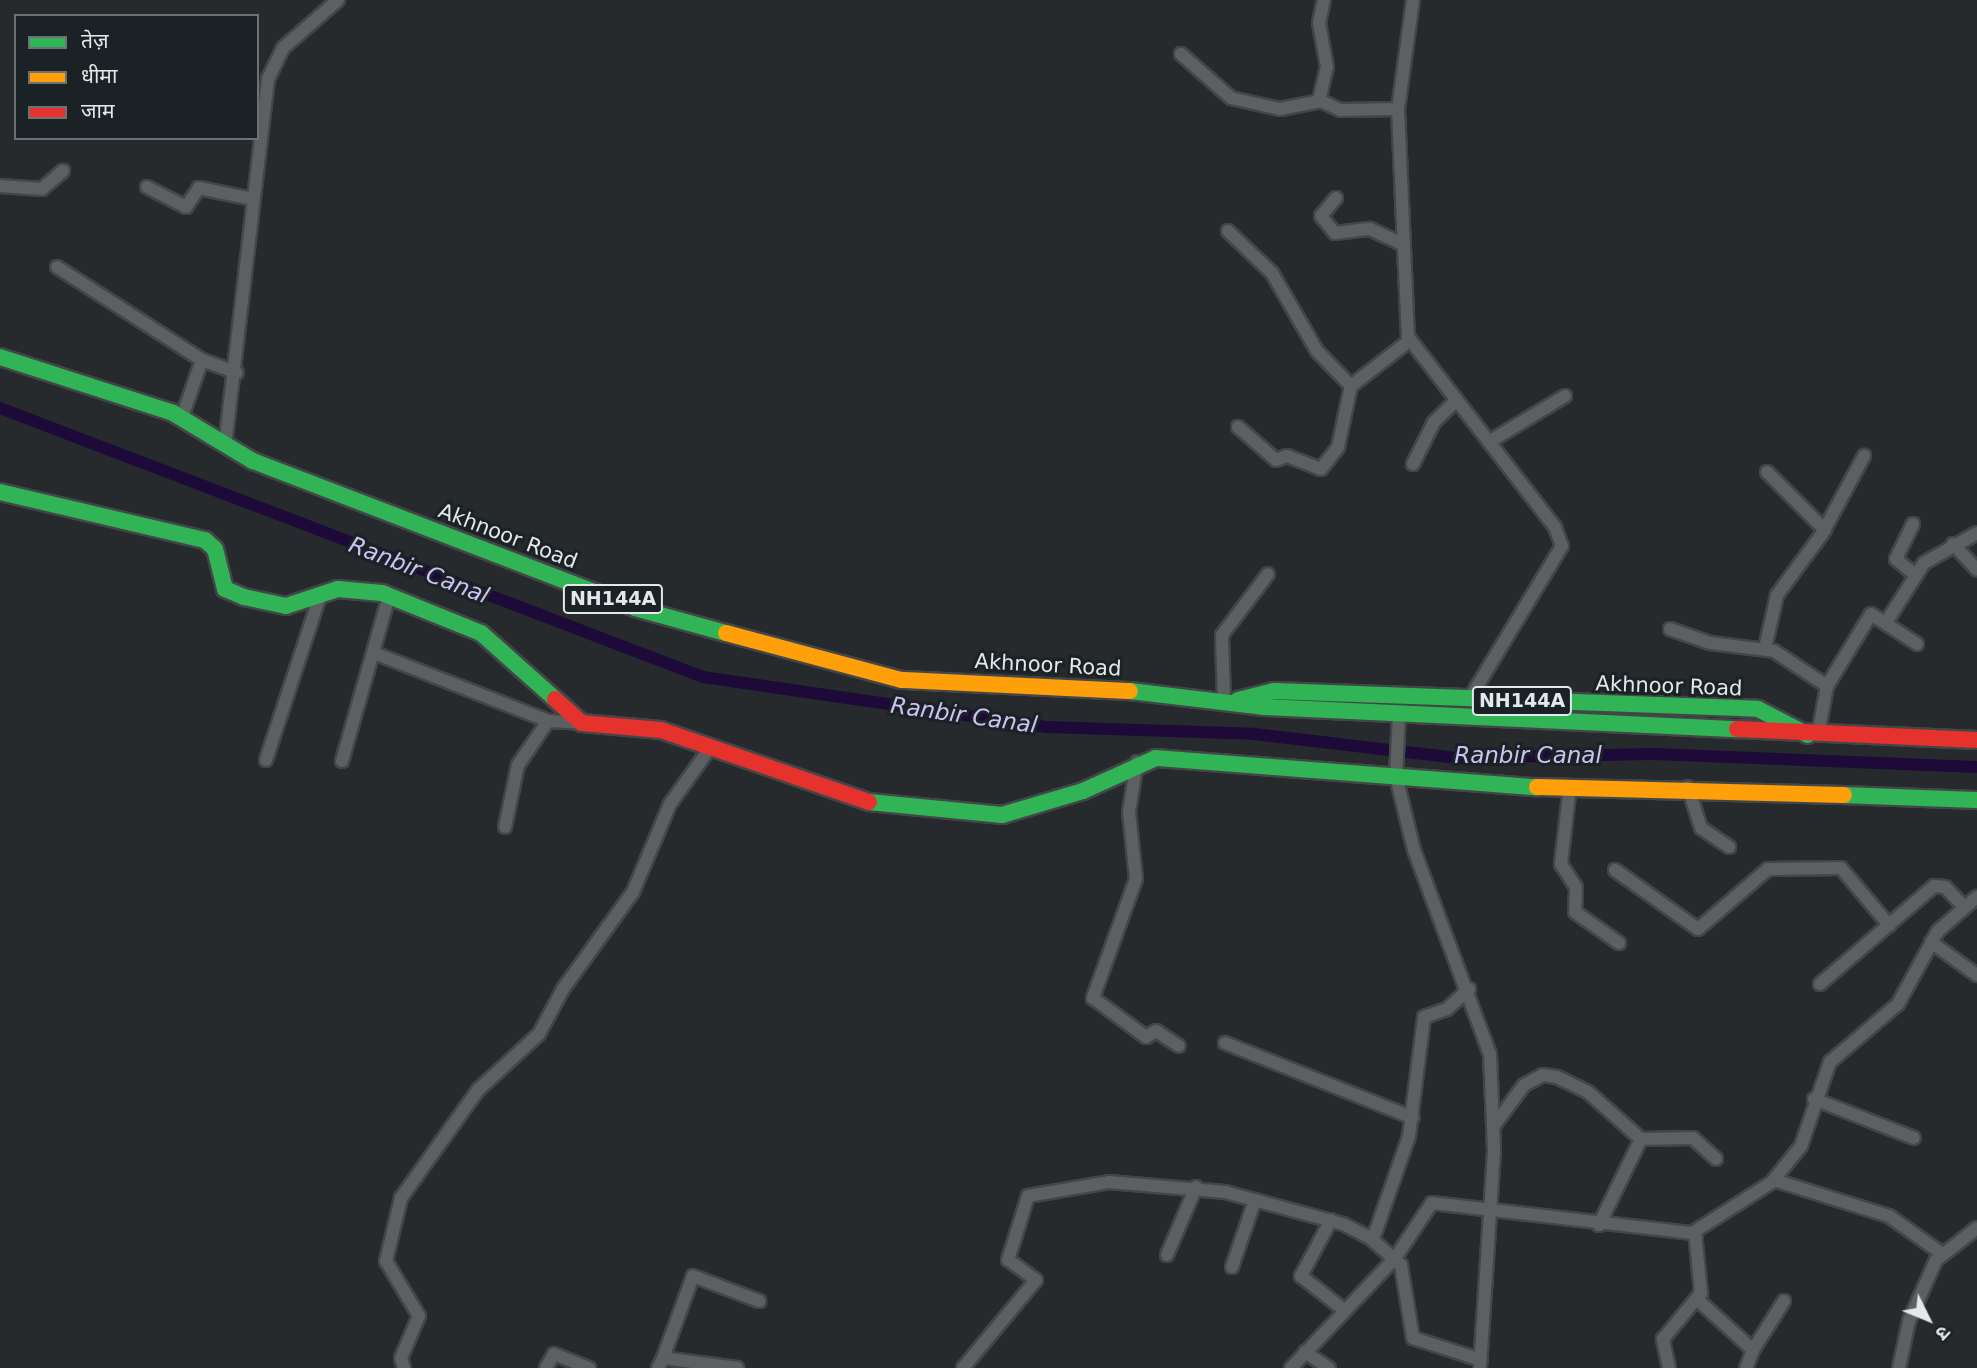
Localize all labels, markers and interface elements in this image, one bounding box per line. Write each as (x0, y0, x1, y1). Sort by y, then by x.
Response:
legend (14, 14, 259, 140)
text: तेज़ (81, 29, 109, 53)
text: धीमा (81, 64, 117, 88)
text: जाम (81, 99, 115, 123)
street label: Akhnoor Road (435, 498, 581, 574)
water label: Ranbir Canal (345, 531, 493, 609)
road number: NH144A (562, 584, 664, 614)
street label: Akhnoor Road (974, 649, 1122, 681)
street label: Akhnoor Road (1595, 671, 1743, 701)
road number: NH144A (1471, 686, 1573, 716)
water label: Ranbir Canal (889, 691, 1039, 739)
water label: Ranbir Canal (1454, 741, 1602, 769)
north arrow (1893, 1284, 1963, 1354)
text: उ (1932, 1322, 1955, 1345)

